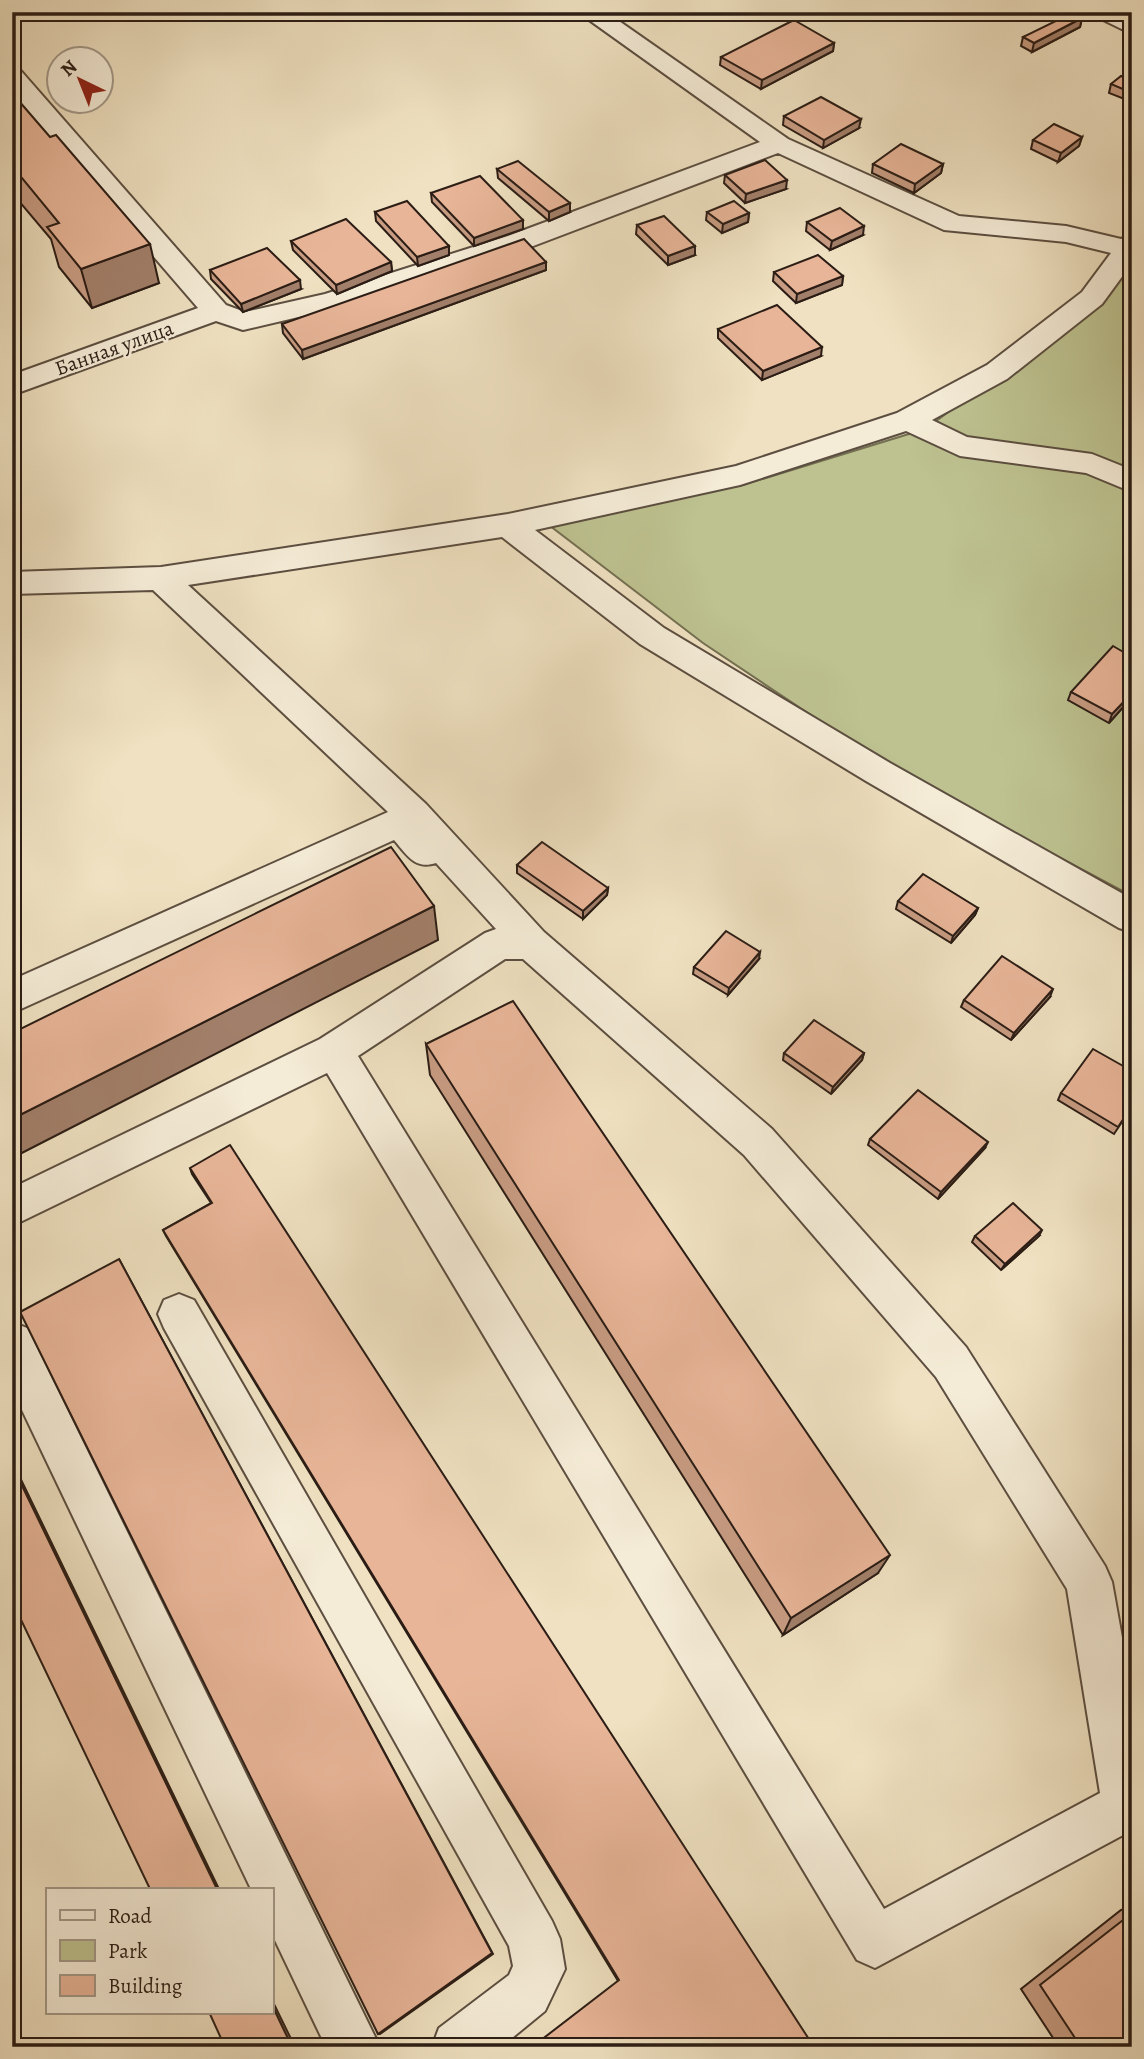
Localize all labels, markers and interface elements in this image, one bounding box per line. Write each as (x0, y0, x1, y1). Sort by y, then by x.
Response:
north arrow (46, 46, 116, 116)
text: N (55, 54, 83, 83)
street label: Банная улица (51, 313, 177, 382)
legend (46, 1888, 273, 2014)
text: Road (108, 1902, 152, 1930)
text: Park (108, 1937, 148, 1965)
text: Building (108, 1972, 183, 2000)

